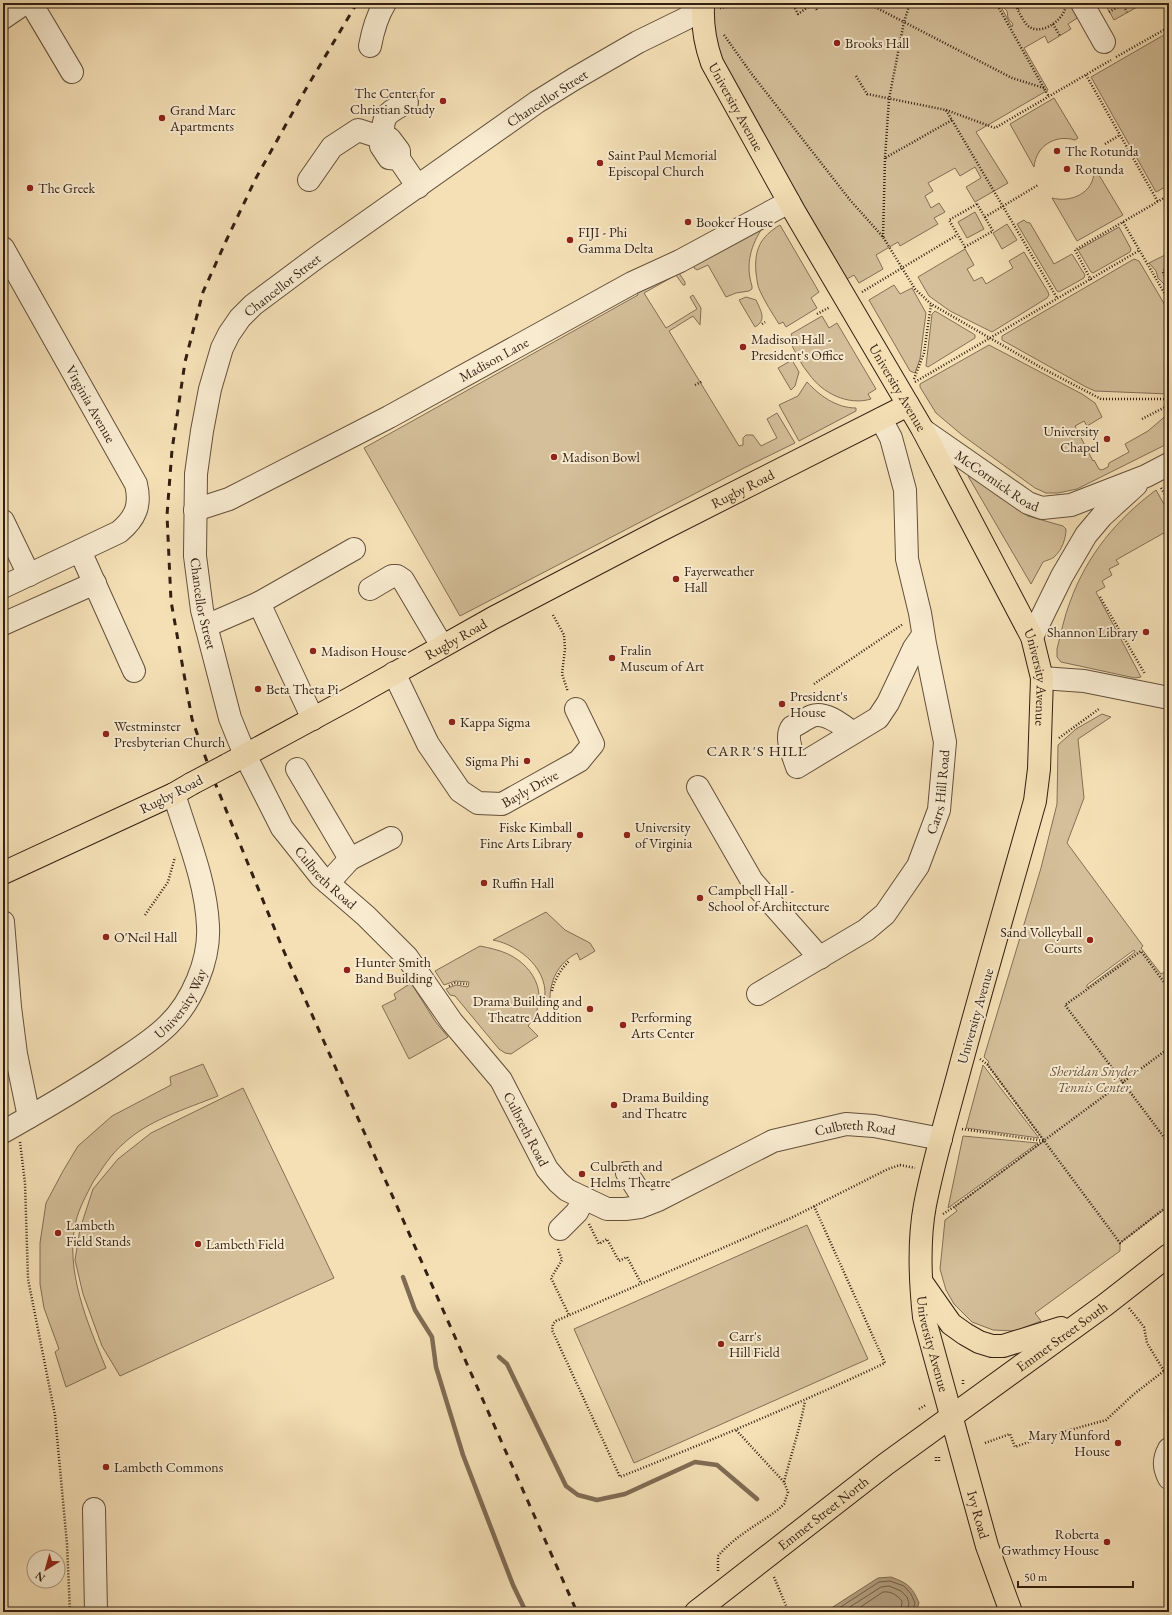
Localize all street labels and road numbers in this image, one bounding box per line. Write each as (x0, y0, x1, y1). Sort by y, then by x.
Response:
street label: University Avenue (704, 59, 768, 155)
street label: Chancellor Street (503, 65, 591, 131)
street label: Chancellor Street (240, 249, 325, 321)
street label: Madison Lane (456, 333, 532, 386)
street label: University Avenue (865, 340, 931, 435)
street label: Virginia Avenue (62, 362, 120, 446)
street label: McCormick Road (951, 446, 1043, 516)
street label: Rugby Road (708, 465, 778, 512)
street label: Chancellor Street (186, 556, 221, 652)
street label: Rugby Road (421, 614, 491, 664)
street label: University Avenue (1020, 625, 1051, 727)
street label: Carrs Hill Road (922, 748, 953, 837)
street label: Bayly Drive (498, 765, 562, 812)
street label: Rugby Road (136, 770, 206, 818)
street label: Culbreth Road (291, 842, 361, 914)
street label: University Way (150, 965, 210, 1042)
street label: University Avenue (953, 966, 997, 1066)
street label: Culbreth Road (500, 1089, 554, 1170)
street label: Culbreth Road (813, 1115, 898, 1140)
street label: University Avenue (913, 1295, 953, 1394)
street label: Emmet Street South (1013, 1297, 1111, 1376)
street label: Emmet Street North (774, 1472, 872, 1554)
street label: Ivy Road (963, 1489, 994, 1542)

